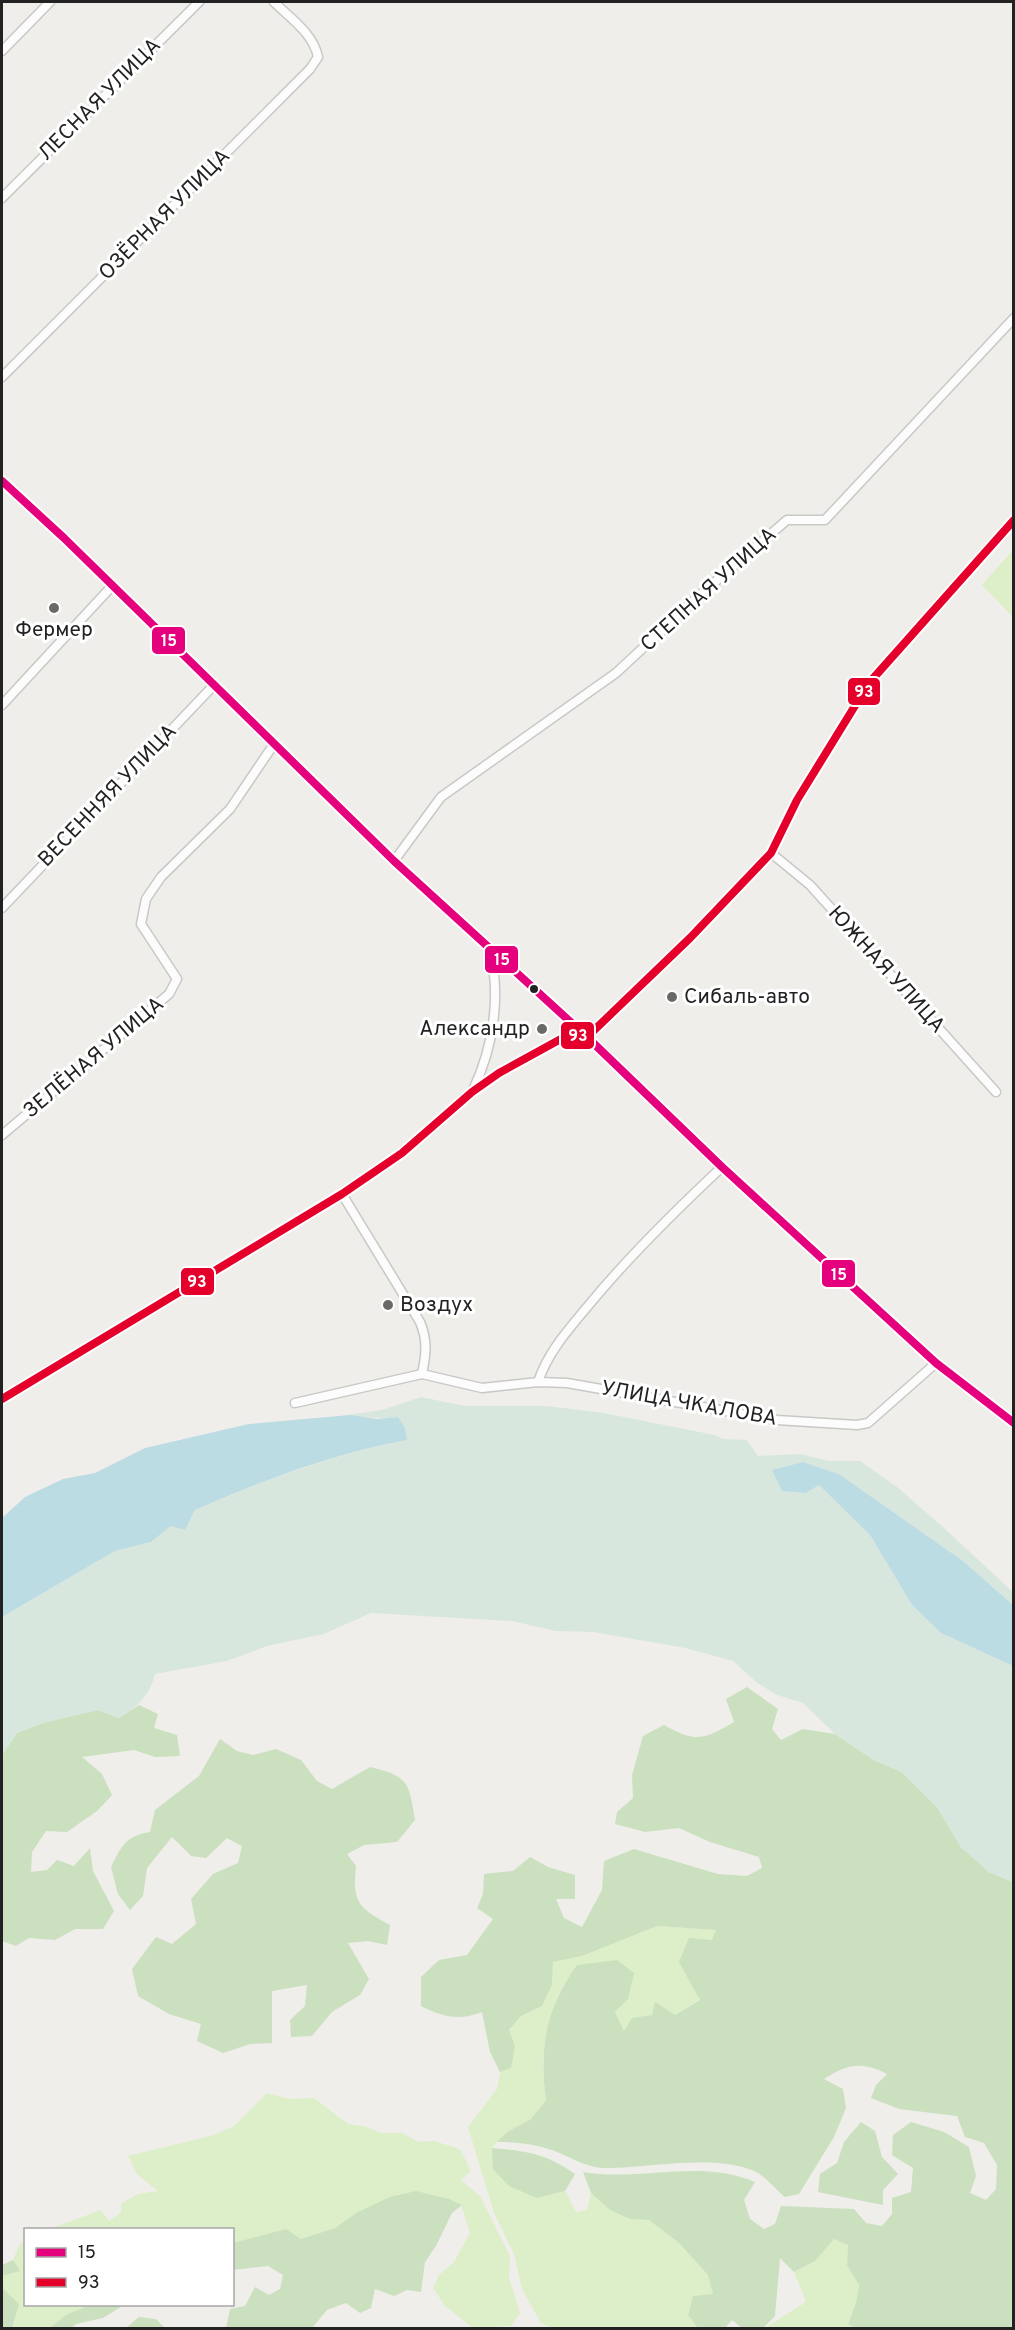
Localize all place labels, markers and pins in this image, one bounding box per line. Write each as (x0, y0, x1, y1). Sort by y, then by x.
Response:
marker: Фермер (47, 601, 61, 615)
place label: Фермер (15, 617, 93, 644)
unlabelled marker (528, 983, 540, 995)
place label: Сибаль-авто (684, 984, 810, 1011)
marker: Сибаль-авто (665, 990, 679, 1004)
place label: Александр (419, 1016, 530, 1043)
marker: Александр (535, 1022, 549, 1036)
place label: Воздух (400, 1292, 473, 1319)
marker: Воздух (381, 1298, 395, 1312)

